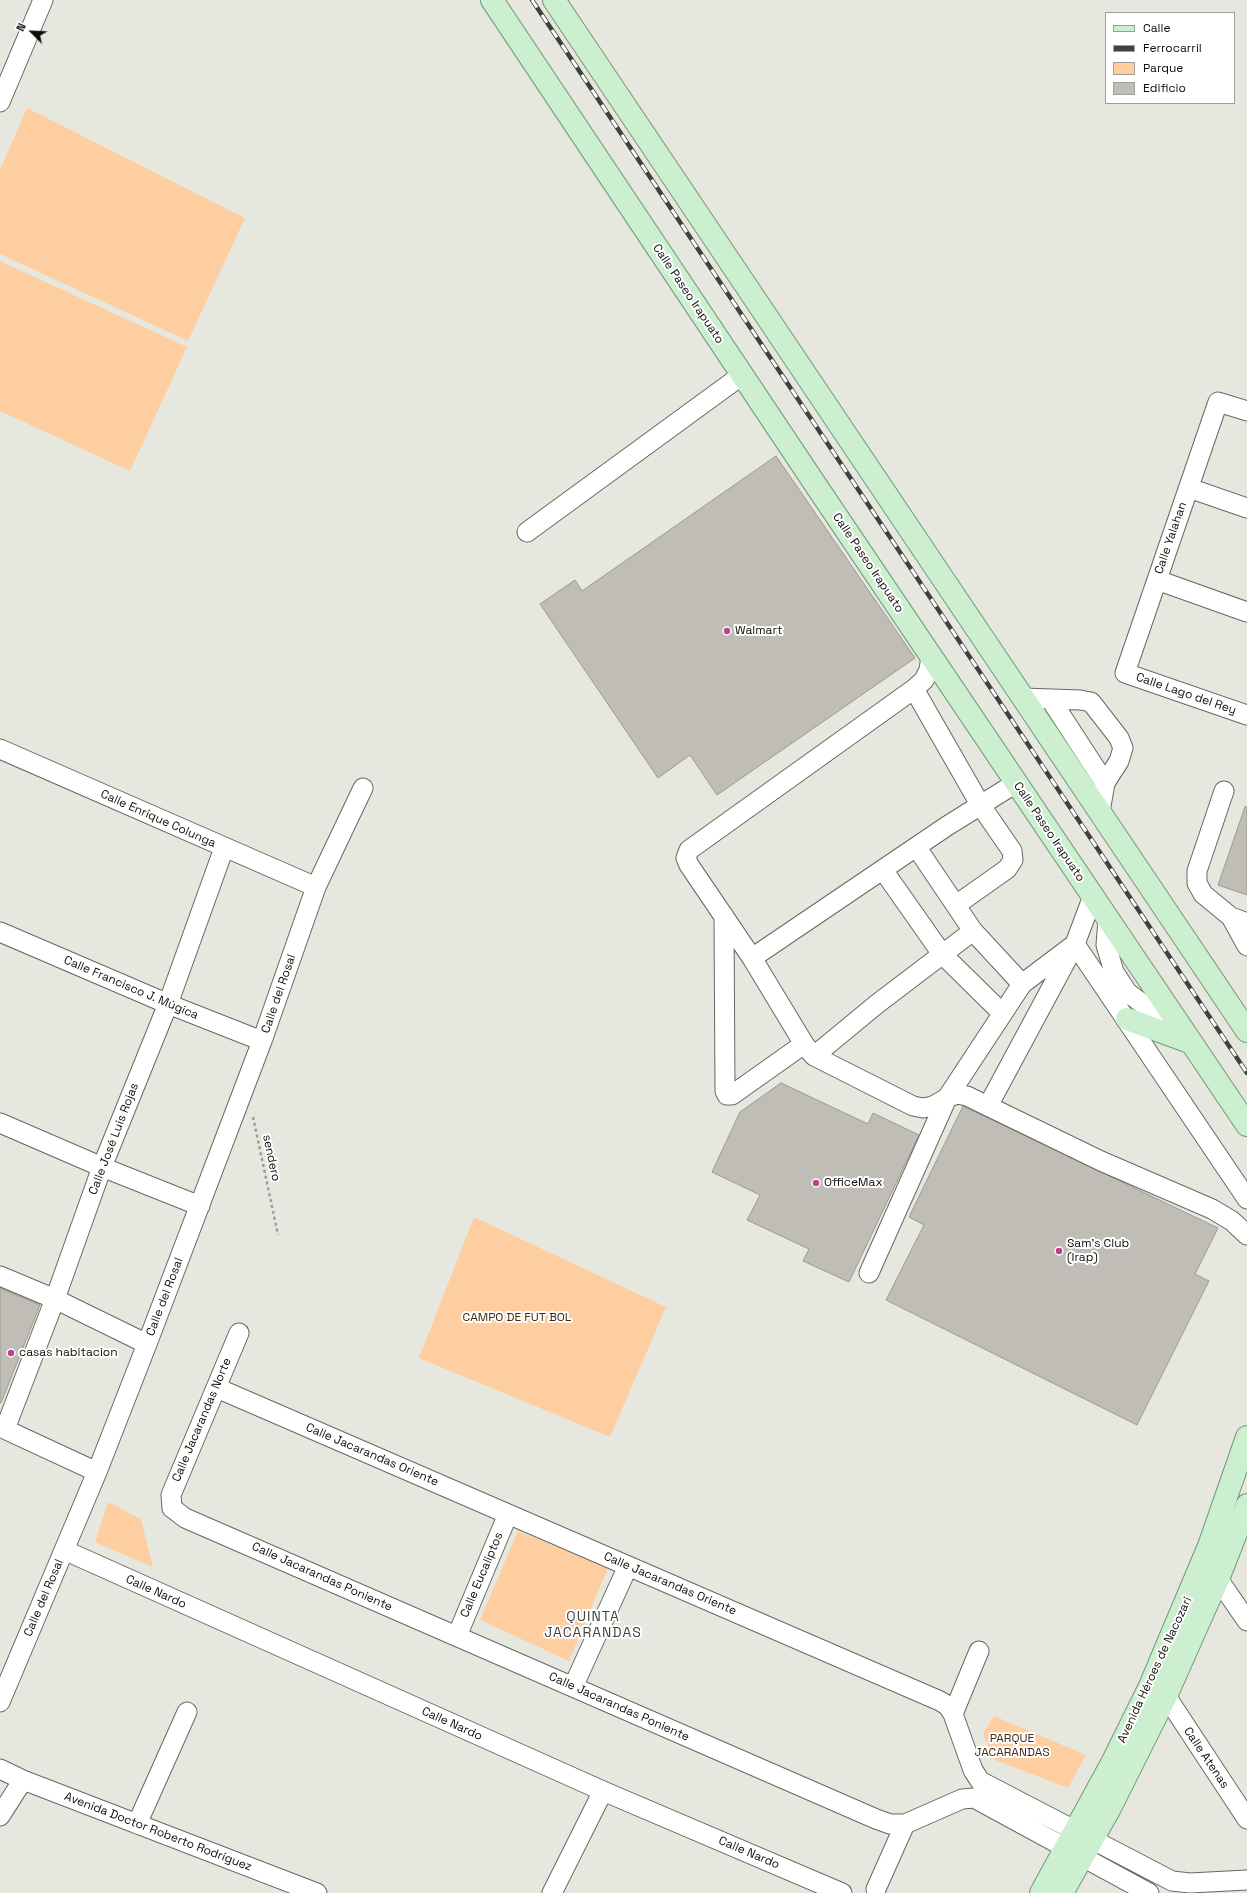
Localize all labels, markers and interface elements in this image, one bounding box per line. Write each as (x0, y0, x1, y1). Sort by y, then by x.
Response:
north arrow (12, 12, 52, 52)
legend (1105, 12, 1235, 104)
text: Calle (1143, 20, 1171, 36)
text: N (13, 21, 29, 33)
text: Ferrocarril (1143, 40, 1202, 56)
text: Parque (1143, 60, 1183, 76)
text: Edificio (1143, 80, 1186, 96)
street label: Calle Paseo Irapuato (649, 241, 727, 347)
street label: Calle Yalahan (1152, 500, 1190, 576)
street label: Calle Paseo Irapuato (829, 510, 907, 616)
place label: Walmart (735, 624, 782, 638)
marker: Walmart (722, 626, 732, 636)
street label: Calle Lago del Rey (1134, 670, 1238, 718)
street label: Calle Paseo Irapuato (1010, 779, 1088, 885)
street label: Calle Enrique Colunga (98, 787, 218, 851)
street label: Calle Francisco J. Múgica (62, 953, 200, 1023)
street label: Calle del Rosal (259, 953, 299, 1035)
street label: Calle José Luis Rojas (86, 1081, 142, 1197)
street label: sendero (259, 1133, 283, 1183)
place label: OfficeMax (824, 1176, 883, 1190)
marker: OfficeMax (811, 1178, 821, 1188)
place label: Sam's Club (Irap) (1067, 1237, 1129, 1265)
marker: Sam's Club (Irap) (1054, 1246, 1064, 1256)
street label: Calle del Rosal (143, 1256, 187, 1338)
park label: CAMPO DE FUT BOL (463, 1311, 571, 1325)
place label: casas habitacion (19, 1346, 118, 1360)
marker: casas habitacion (6, 1348, 16, 1358)
street label: Calle Jacarandas Norte (169, 1356, 235, 1484)
street label: Calle Jacarandas Oriente (303, 1420, 441, 1490)
street label: Calle Eucaliptos (458, 1530, 506, 1620)
street label: Calle Jacarandas Poniente (250, 1539, 394, 1615)
street label: Calle Jacarandas Oriente (601, 1549, 739, 1619)
street label: Calle del Rosal (21, 1557, 67, 1639)
street label: Calle Nardo (123, 1572, 189, 1612)
street label: Avenida Héroes de Nacozari (1115, 1595, 1195, 1745)
district label: QUINTA JACARANDAS (544, 1609, 642, 1642)
street label: Calle Jacarandas Poniente (547, 1669, 691, 1745)
street label: Calle Nardo (419, 1704, 485, 1744)
street label: Calle Atenas (1180, 1725, 1232, 1791)
park label: PARQUE JACARANDAS (974, 1732, 1050, 1760)
street label: Avenida Doctor Roberto Rodríguez (62, 1789, 254, 1875)
street label: Calle Nardo (716, 1834, 782, 1872)

